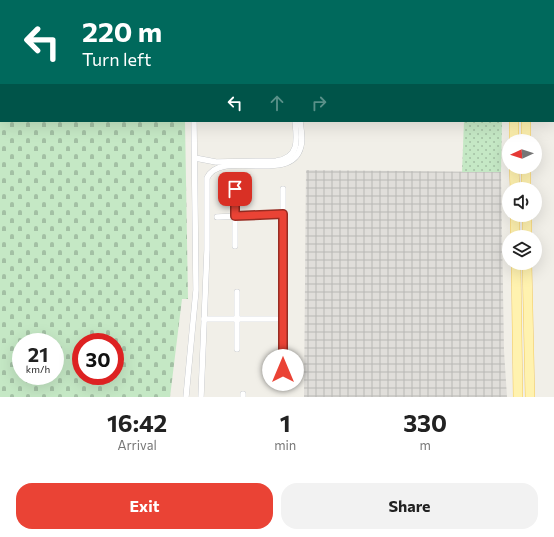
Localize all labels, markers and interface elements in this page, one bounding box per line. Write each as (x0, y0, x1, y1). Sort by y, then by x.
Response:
text: 220 m (82, 14, 162, 48)
icon: left (16, 16, 68, 68)
text: Turn left (82, 48, 151, 70)
icon: left (224, 92, 246, 114)
icon: ahead (266, 92, 288, 114)
icon: right (308, 92, 330, 114)
north arrow (502, 134, 542, 174)
map controls (502, 134, 542, 270)
pin (218, 172, 252, 206)
icon: arrive (224, 178, 246, 200)
button: sound (502, 182, 542, 222)
button: layers (502, 230, 542, 270)
speed limit sign: 30 (72, 333, 124, 385)
text: 21 (28, 342, 48, 366)
position arrow (262, 349, 304, 391)
text: km/h (26, 363, 50, 375)
text: 16:42 (107, 408, 167, 437)
text: 1 (280, 408, 291, 437)
text: 330 (403, 408, 447, 437)
text: Arrival (117, 437, 157, 453)
text: min (274, 437, 296, 453)
text: m (419, 437, 431, 453)
button: Exit (16, 483, 273, 529)
button: Share (281, 483, 538, 529)

